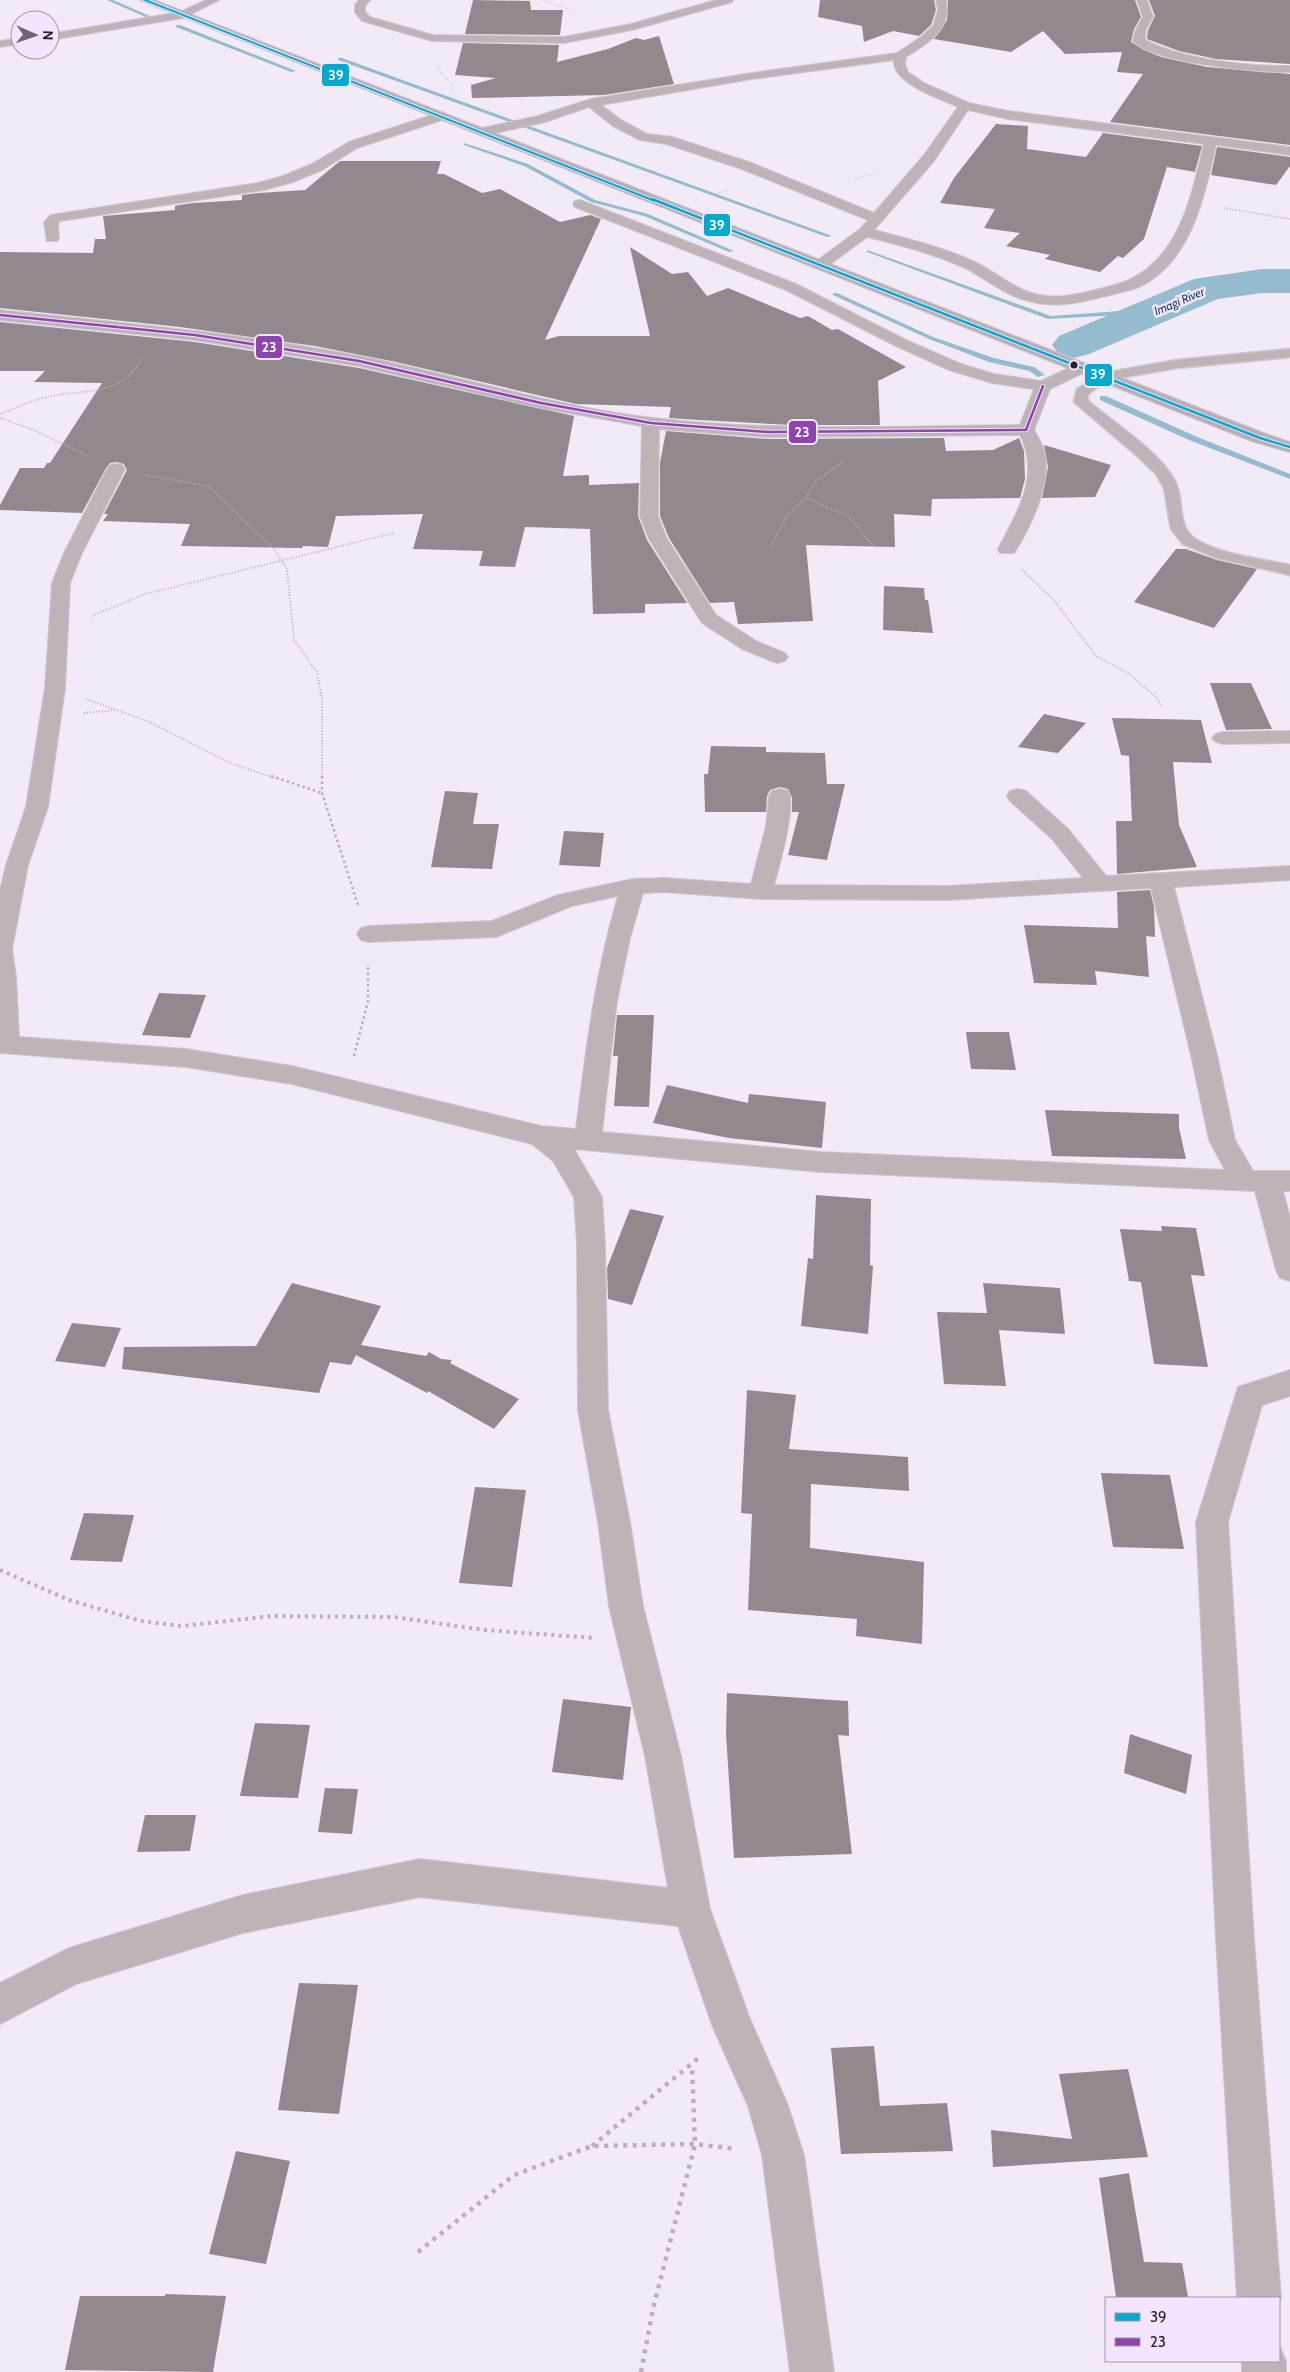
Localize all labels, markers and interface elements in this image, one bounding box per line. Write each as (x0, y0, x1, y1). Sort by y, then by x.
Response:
north arrow (10, 10, 60, 60)
text: N (39, 30, 57, 41)
line badge: 39 (321, 63, 350, 87)
text: 39 (328, 66, 344, 84)
line badge: 39 (703, 213, 731, 237)
text: 39 (709, 216, 725, 234)
water label: Imagi River (1152, 283, 1208, 318)
line badge: 23 (255, 335, 283, 359)
text: 23 (262, 338, 276, 356)
unlabelled marker (1069, 360, 1079, 370)
line badge: 39 (1084, 363, 1113, 387)
text: 39 (1090, 365, 1106, 383)
line badge: 23 (788, 420, 817, 444)
text: 23 (795, 423, 809, 441)
legend (1105, 2297, 1280, 2362)
text: 39 (1150, 2308, 1167, 2326)
text: 23 (1150, 2333, 1166, 2351)

